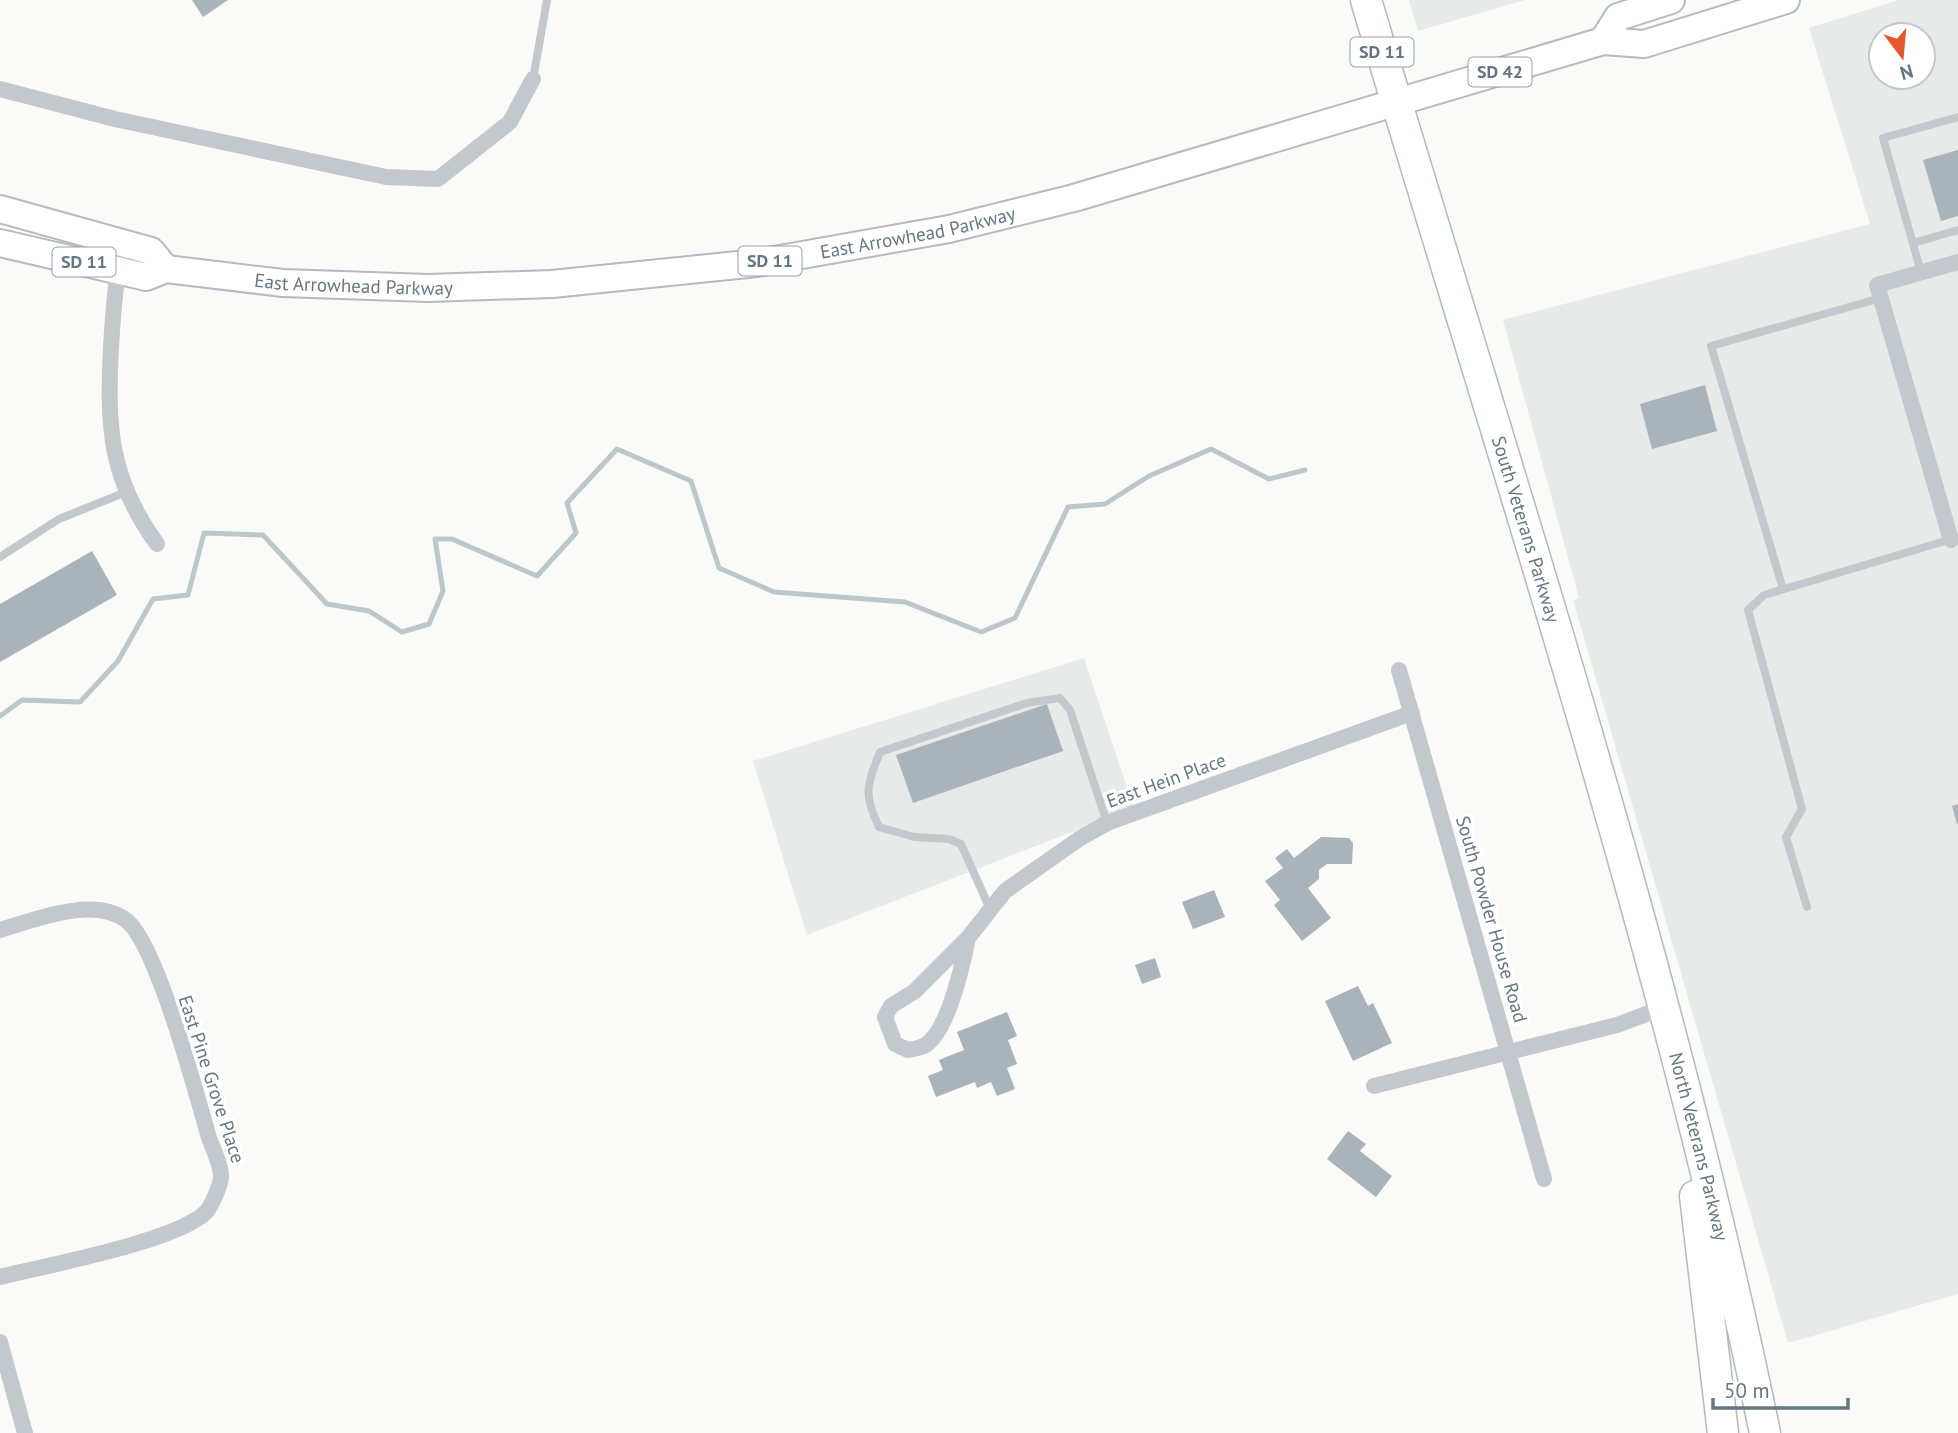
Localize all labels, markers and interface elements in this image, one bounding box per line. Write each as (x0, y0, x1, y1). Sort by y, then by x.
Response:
north arrow (1867, 21, 1937, 91)
road number: SD 11 (1350, 38, 1414, 66)
road number: SD 42 (1468, 58, 1532, 86)
text: N (1897, 59, 1916, 86)
street label: East Arrowhead Parkway (818, 201, 1018, 264)
road number: SD 11 (738, 246, 802, 276)
road number: SD 11 (52, 248, 116, 276)
street label: East Arrowhead Parkway (253, 268, 453, 300)
street label: South Veterans Parkway (1487, 433, 1566, 626)
street label: East Hein Place (1103, 747, 1229, 813)
street label: South Powder House Road (1451, 813, 1533, 1025)
street label: East Pine Grove Place (174, 992, 250, 1166)
street label: North Veterans Parkway (1664, 1050, 1734, 1243)
scale bar (1713, 1366, 1848, 1410)
text: 50 m (1724, 1377, 1770, 1404)

